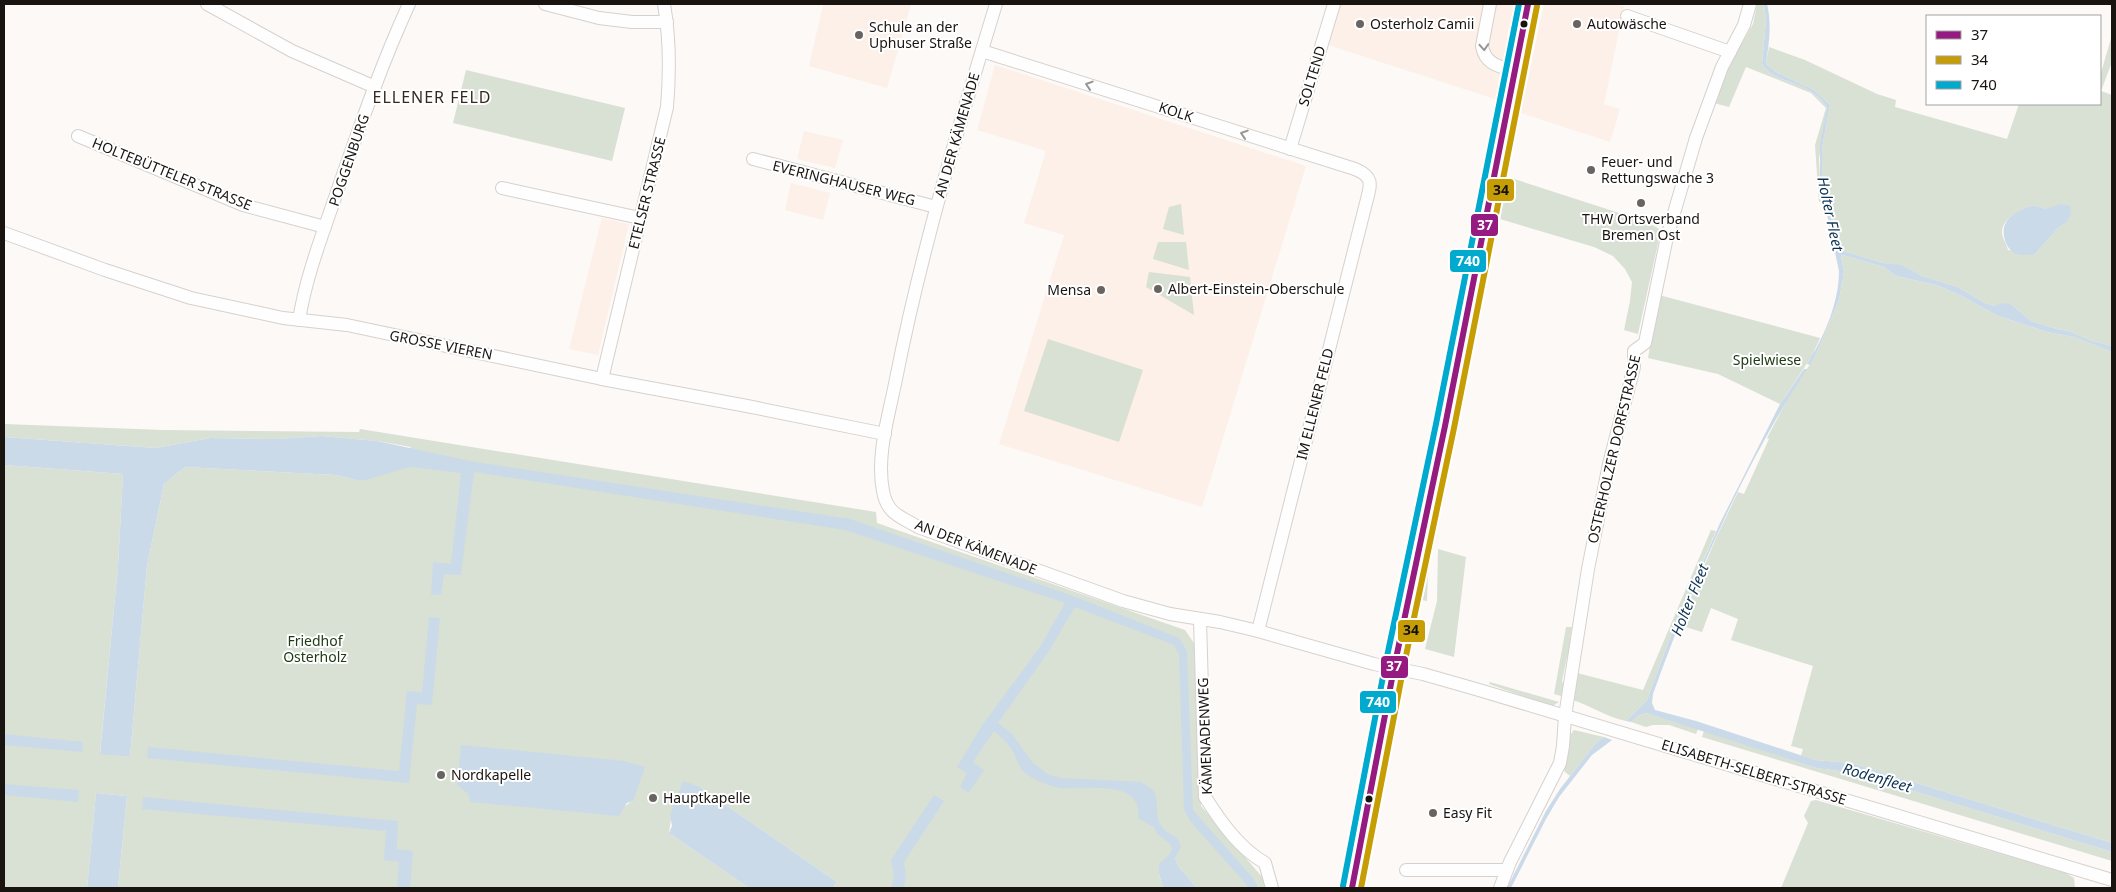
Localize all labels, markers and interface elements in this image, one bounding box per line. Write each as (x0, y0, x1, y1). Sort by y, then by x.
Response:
place label: Osterholz Camii (1370, 14, 1474, 33)
place label: Autowäsche (1587, 14, 1667, 33)
legend (1926, 15, 2101, 105)
place label: Schule an der Uphuser Straße (869, 17, 972, 52)
marker: Osterholz Camii (1354, 18, 1366, 30)
marker: Autowäsche (1571, 18, 1583, 30)
unlabelled marker (1519, 19, 1529, 29)
text: 37 (1971, 24, 1988, 44)
marker: Schule an der Uphuser Straße (853, 29, 865, 41)
street label: SOLTEND (1293, 43, 1330, 108)
one-way arrow (1478, 43, 1489, 51)
text: 34 (1971, 49, 1989, 69)
street label: AN DER KÄMENADE (930, 70, 983, 200)
text: 740 (1971, 74, 1997, 94)
one-way arrow (1085, 80, 1094, 90)
district label: ELLENER FELD (373, 86, 492, 108)
street label: KOLK (1156, 97, 1196, 126)
street label: POGGENBURG (324, 111, 373, 209)
one-way arrow (1240, 130, 1248, 140)
street label: HOLTEBÜTTELER STRASSE (90, 133, 255, 214)
street label: ETELSER STRASSE (623, 135, 670, 251)
place label: Feuer- und Rettungswache 3 (1601, 152, 1714, 187)
street label: EVERINGHAUSER WEG (771, 156, 918, 209)
marker: Feuer- und Rettungswache 3 (1585, 164, 1597, 176)
water label: Holter Fleet (1813, 175, 1849, 254)
line badge: 34 (1486, 178, 1515, 202)
text: 34 (1493, 180, 1509, 199)
marker: THW Ortsverband Bremen Ost (1635, 197, 1647, 209)
place label: THW Ortsverband Bremen Ost (1582, 209, 1700, 244)
line badge: 37 (1470, 213, 1499, 237)
text: 37 (1477, 215, 1493, 234)
line badge: 740 (1449, 249, 1487, 273)
text: 740 (1456, 251, 1480, 270)
place label: Albert-Einstein-Oberschule (1168, 279, 1344, 298)
place label: Mensa (1047, 280, 1091, 299)
marker: Albert-Einstein-Oberschule (1152, 283, 1164, 295)
marker: Mensa (1095, 284, 1107, 296)
street label: GROSSE VIEREN (388, 325, 494, 364)
street label: IM ELLENER FELD (1291, 346, 1338, 462)
park label: Spielwiese (1733, 350, 1801, 369)
street label: OSTERHOLZER DORFSTRASSE (1583, 353, 1644, 545)
street label: AN DER KÄMENADE (912, 515, 1040, 579)
water label: Holter Fleet (1666, 560, 1713, 639)
line badge: 34 (1397, 619, 1426, 643)
text: 34 (1403, 620, 1419, 639)
park label: Friedhof Osterholz (283, 631, 347, 666)
line badge: 37 (1380, 655, 1409, 679)
text: 37 (1386, 656, 1402, 675)
street label: KÄMENADENWEG (1193, 677, 1216, 795)
line badge: 740 (1359, 690, 1397, 714)
text: 740 (1366, 692, 1390, 711)
street label: ELISABETH-SELBERT-STRASSE (1659, 734, 1849, 809)
water label: Rodenfleet (1841, 758, 1915, 797)
place label: Nordkapelle (451, 765, 531, 784)
marker: Nordkapelle (435, 769, 447, 781)
place label: Hauptkapelle (663, 788, 751, 807)
marker: Hauptkapelle (647, 792, 659, 804)
unlabelled marker (1364, 794, 1374, 804)
place label: Easy Fit (1443, 803, 1492, 822)
marker: Easy Fit (1427, 807, 1439, 819)

